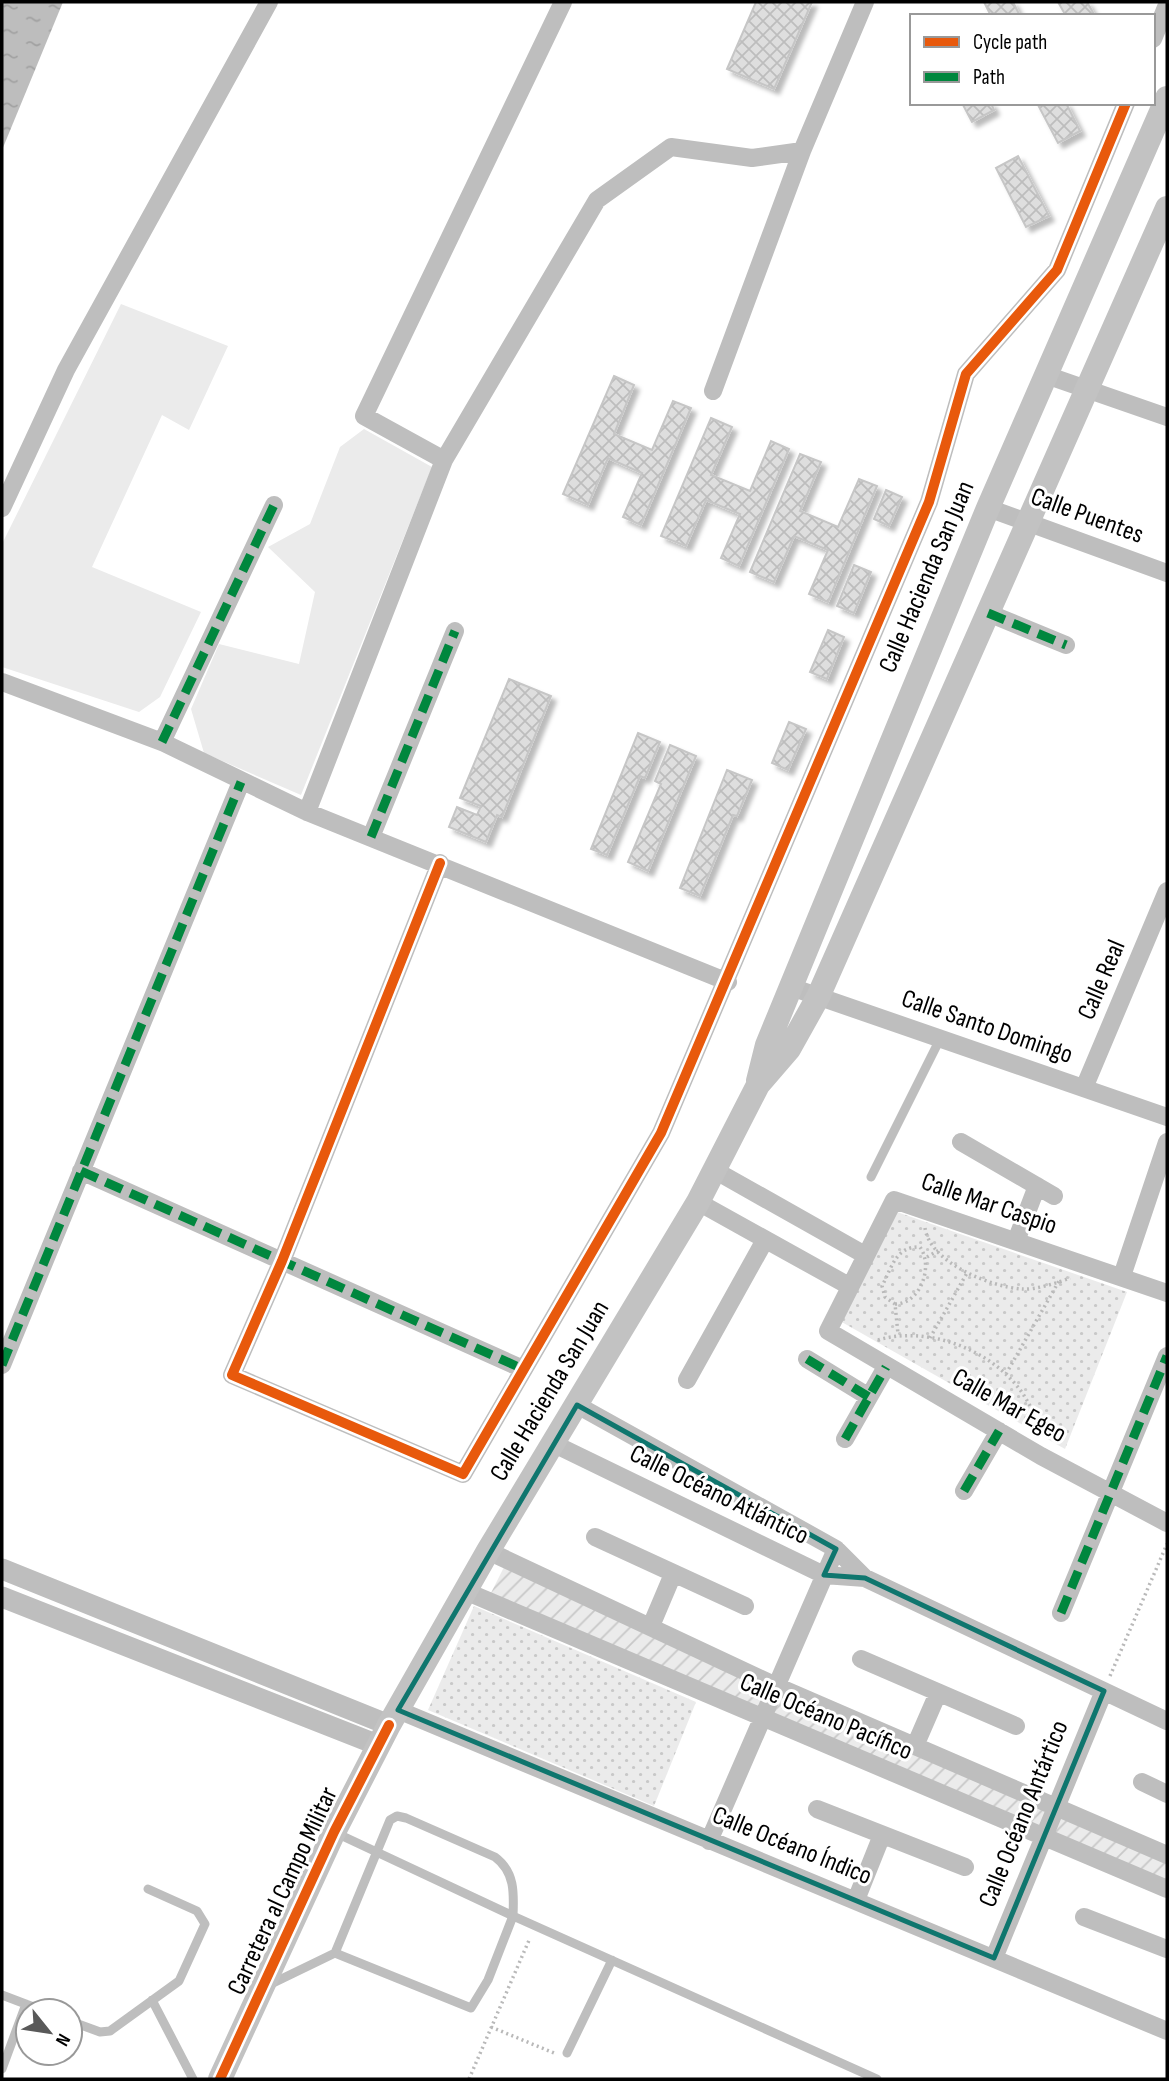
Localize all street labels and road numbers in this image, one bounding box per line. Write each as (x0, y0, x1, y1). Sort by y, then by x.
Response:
street label: Calle Hacienda San Juan (873, 476, 981, 678)
street label: Calle Puentes (1026, 481, 1148, 551)
street label: Calle Real (1071, 936, 1133, 1024)
street label: Calle Santo Domingo (897, 983, 1077, 1071)
street label: Calle Mar Caspio (917, 1166, 1061, 1242)
street label: Calle Hacienda San Juan (484, 1295, 616, 1487)
street label: Calle Mar Egeo (947, 1362, 1071, 1450)
street label: Calle Océano Atlántico (624, 1438, 814, 1552)
street label: Calle Océano Pacífico (735, 1667, 917, 1767)
street label: Calle Océano Antártico (972, 1716, 1076, 1912)
street label: Carretera al Campo Militar (221, 1782, 345, 2000)
street label: Calle Océano Índico (708, 1800, 876, 1892)

